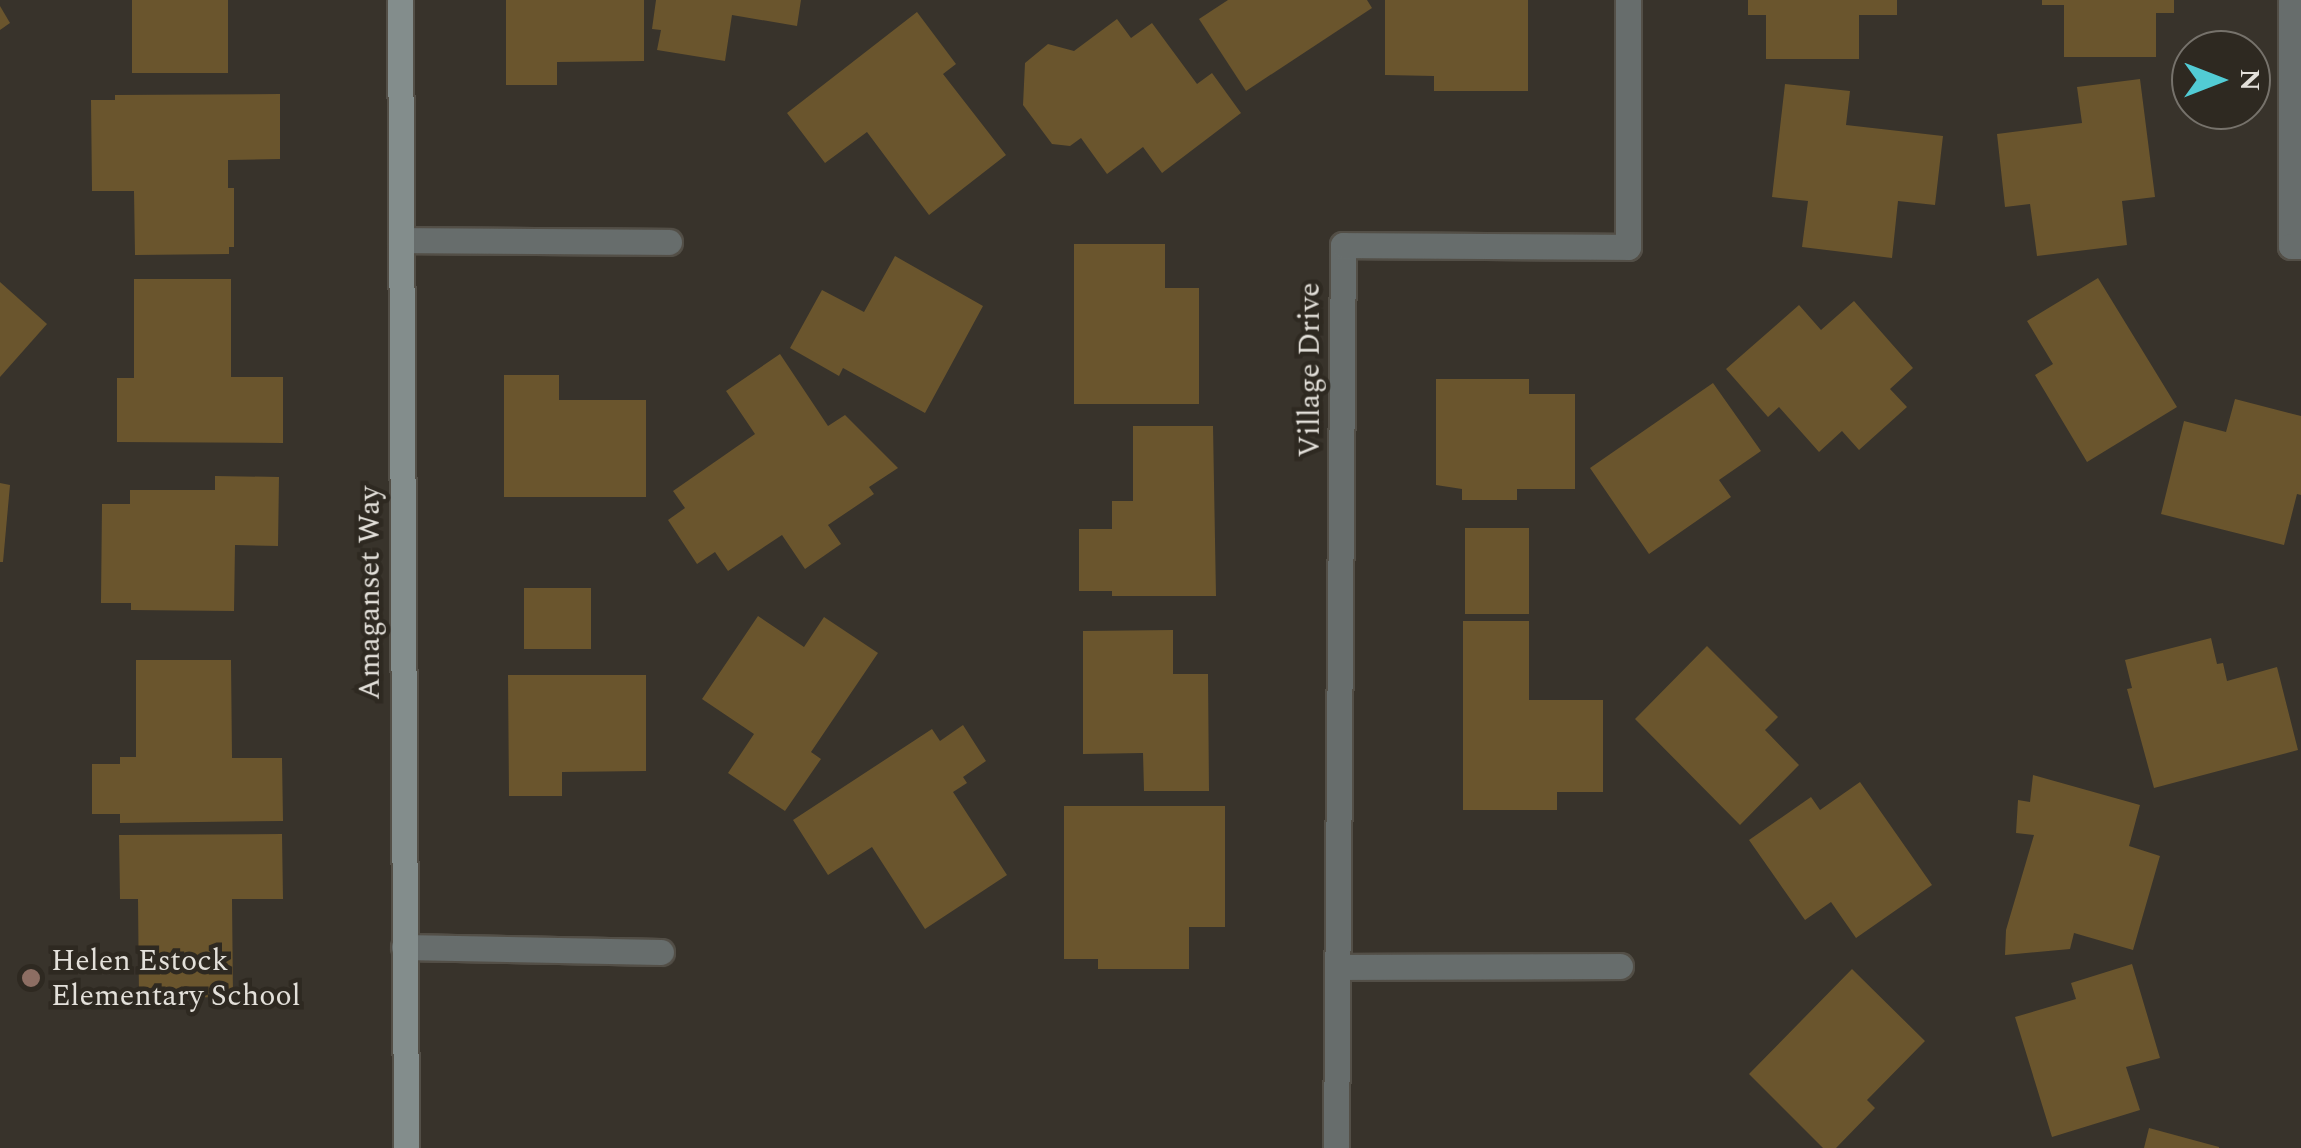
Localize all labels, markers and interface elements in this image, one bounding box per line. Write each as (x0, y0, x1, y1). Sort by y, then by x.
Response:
north arrow (2171, 30, 2271, 130)
text: N (2228, 69, 2271, 91)
street label: Village Drive (1292, 282, 1328, 458)
street label: Amaganset Way (352, 486, 388, 700)
place label: Helen Estock Elementary School (51, 943, 301, 1014)
marker: Helen Estock Elementary School (20, 967, 42, 989)

